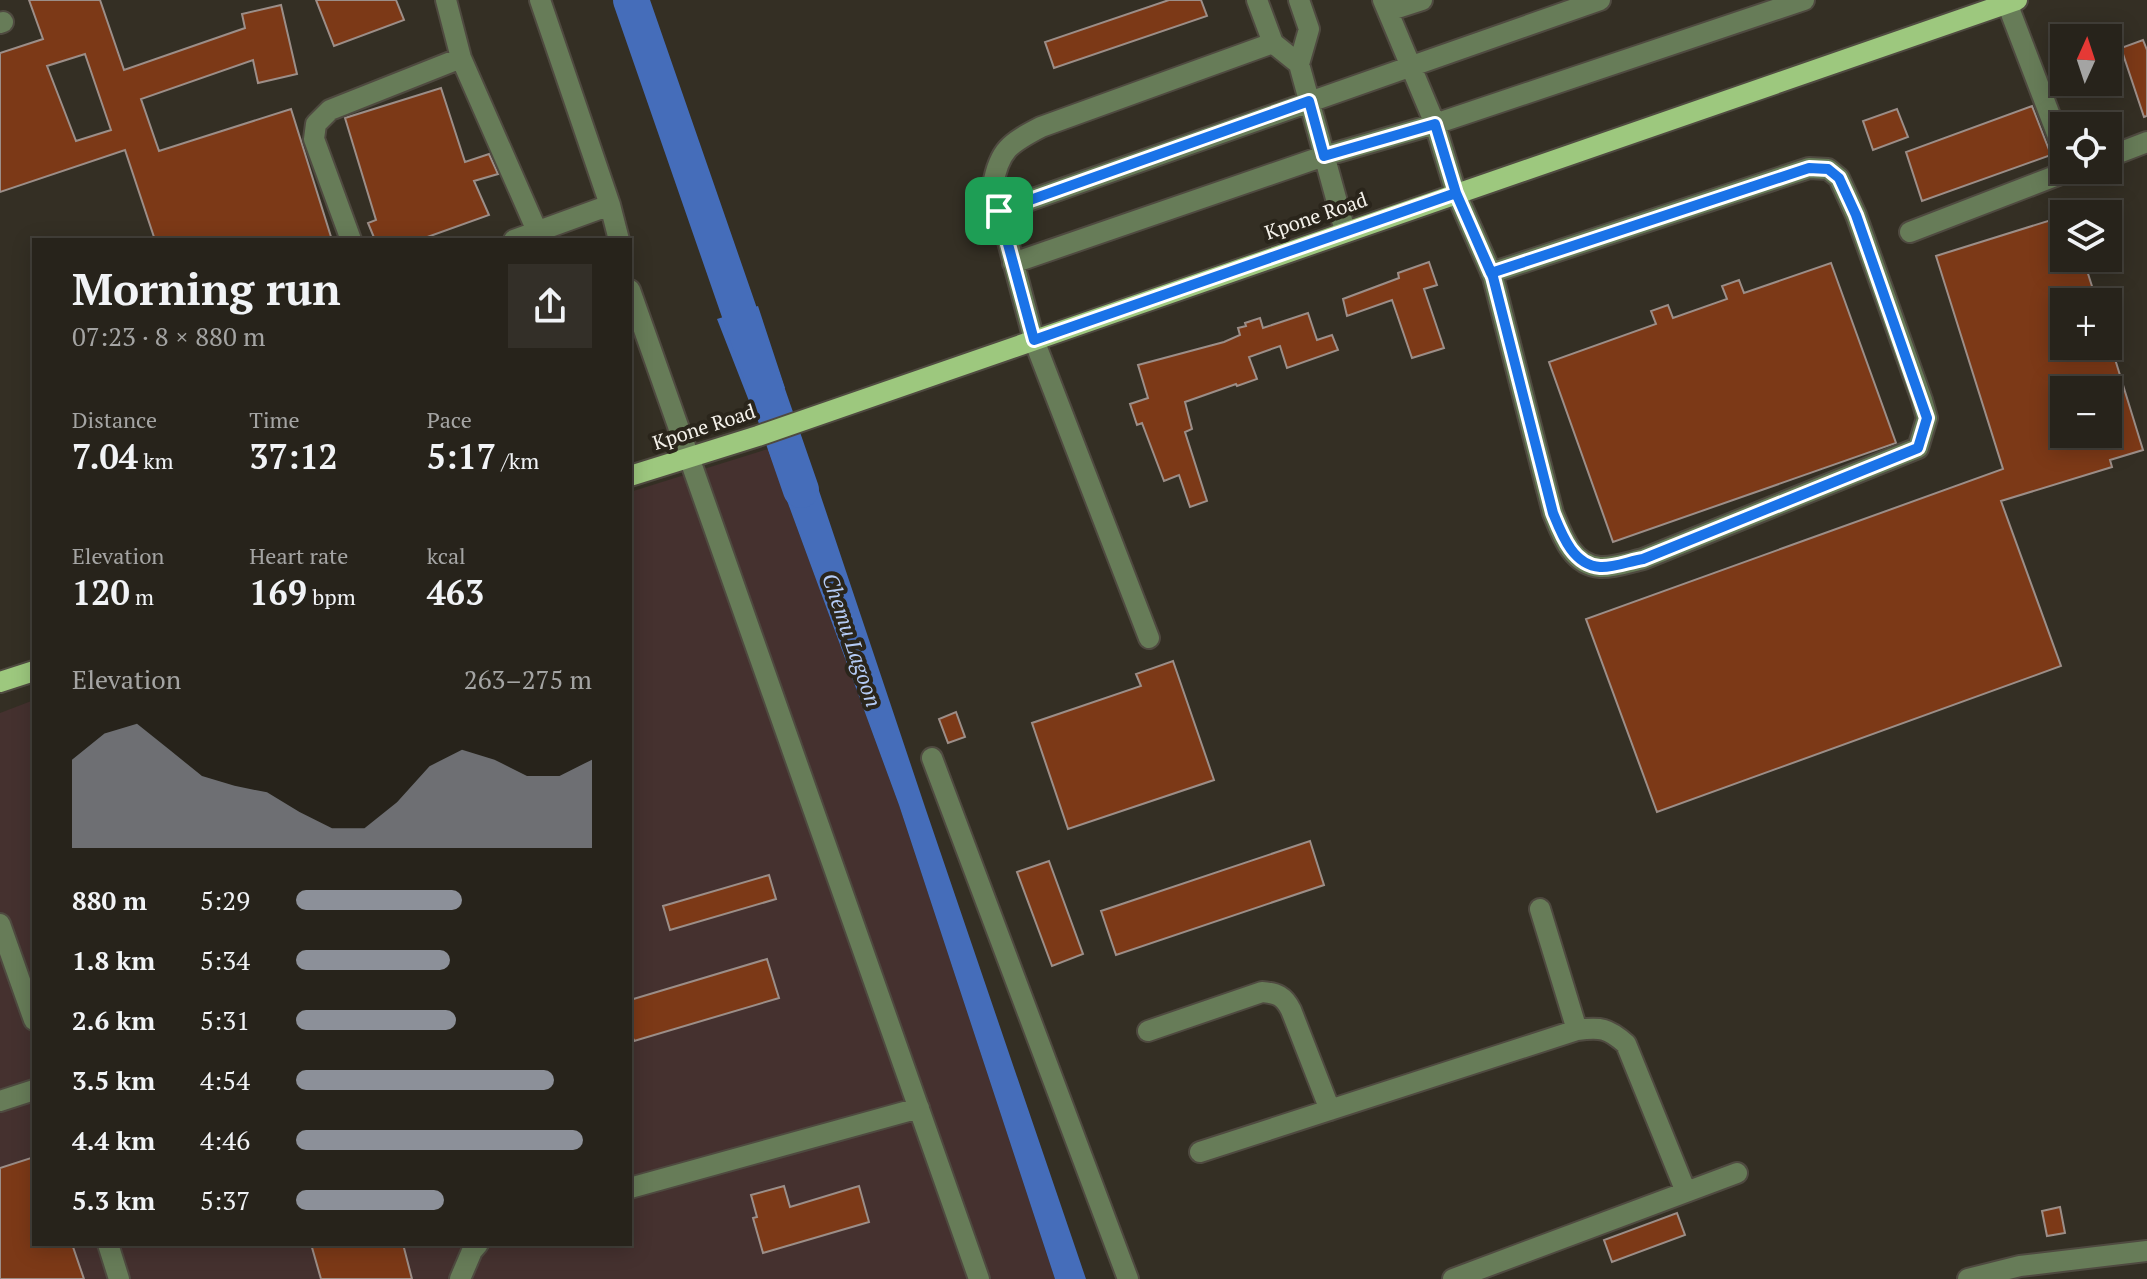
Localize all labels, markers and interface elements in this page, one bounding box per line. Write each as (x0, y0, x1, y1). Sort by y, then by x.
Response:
north arrow (2050, 24, 2122, 96)
map controls (2050, 24, 2122, 448)
button: locate (2050, 112, 2122, 184)
pin (965, 177, 1033, 245)
street label: Kpone Road (1261, 185, 1371, 246)
icon: arrive (977, 189, 1021, 233)
button: layers (2050, 200, 2122, 272)
text: Morning run (72, 259, 341, 318)
button: share (508, 264, 592, 348)
button: + (2050, 288, 2122, 360)
text: 07:23 · 8 × 880 m (72, 319, 266, 353)
button: − (2050, 376, 2122, 448)
street label: Kpone Road (649, 397, 759, 456)
text: Distance (72, 405, 157, 434)
text: Time (249, 405, 300, 434)
text: Pace (427, 405, 472, 434)
text: 7.04 (72, 434, 138, 479)
text: 37:12 (249, 434, 338, 479)
text: 5:17 (427, 434, 496, 479)
text: km (138, 446, 174, 475)
text: /km (496, 446, 539, 475)
text: Elevation (72, 541, 164, 570)
text: Heart rate (249, 541, 348, 570)
text: kcal (427, 541, 466, 570)
water label: Chemu Lagoon (816, 569, 889, 711)
text: 120 (72, 570, 130, 615)
text: 169 (249, 570, 307, 615)
text: 463 (427, 570, 484, 615)
text: m (130, 582, 154, 611)
text: bpm (307, 582, 356, 611)
text: Elevation (72, 662, 181, 696)
text: 263–275 m (464, 662, 592, 696)
text: 880 m (72, 883, 147, 917)
text: 5:29 (200, 883, 250, 917)
text: 1.8 km (72, 943, 155, 977)
text: 5:34 (200, 943, 250, 977)
text: 2.6 km (72, 1003, 155, 1037)
text: 5:31 (200, 1003, 250, 1037)
text: 3.5 km (72, 1063, 155, 1097)
text: 4:54 (200, 1063, 250, 1097)
text: 4.4 km (72, 1123, 155, 1157)
text: 4:46 (200, 1123, 250, 1157)
text: 5.3 km (72, 1183, 155, 1217)
text: 5:37 (200, 1183, 250, 1217)

